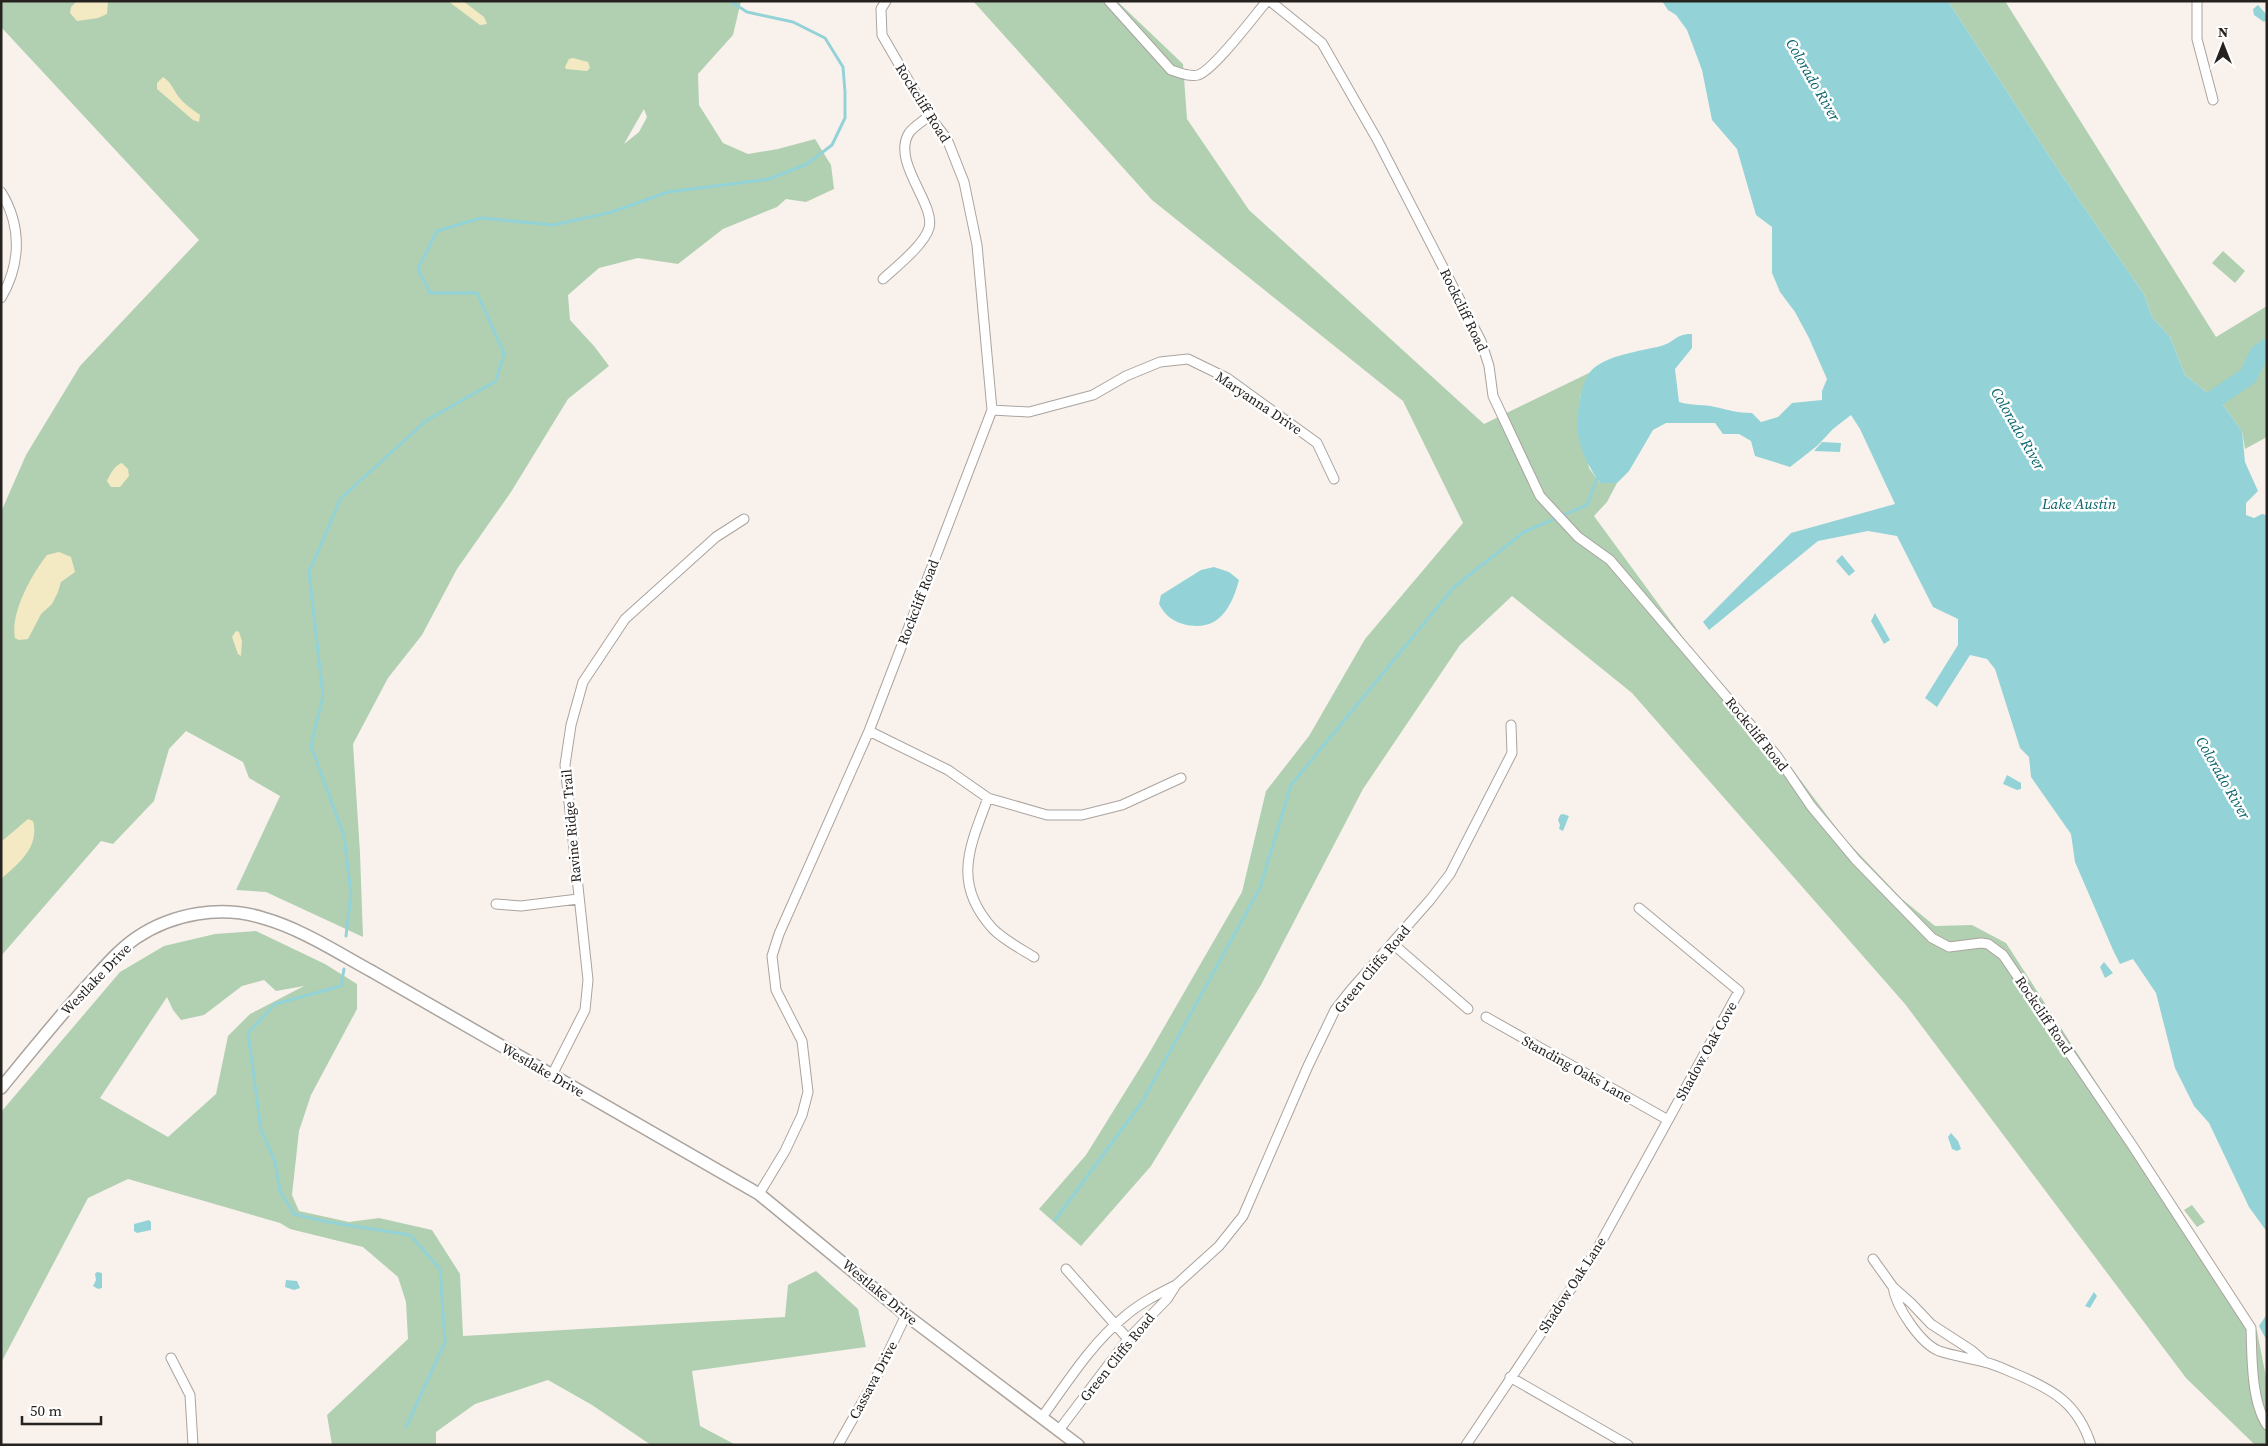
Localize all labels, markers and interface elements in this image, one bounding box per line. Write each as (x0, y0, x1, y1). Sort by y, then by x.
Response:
north arrow (2198, 20, 2248, 70)
text: N (2218, 22, 2228, 42)
water label: Colorado River (1781, 34, 1846, 126)
street label: Rockcliff Road (891, 60, 955, 146)
street label: Rockcliff Road (1435, 265, 1493, 355)
street label: Maryanna Drive (1212, 367, 1306, 439)
water label: Colorado River (1986, 383, 2051, 475)
water label: Lake Austin (2041, 493, 2117, 514)
street label: Rockcliff Road (893, 556, 943, 648)
street label: Rockcliff Road (1721, 693, 1793, 775)
water label: Colorado River (2191, 732, 2256, 824)
street label: Ravine Ridge Trail (556, 769, 586, 883)
street label: Green Cliffs Road (1329, 921, 1415, 1017)
street label: Westlake Drive (57, 939, 135, 1019)
street label: Rockcliff Road (2011, 972, 2077, 1058)
street label: Shadow Oak Cove (1670, 998, 1742, 1104)
street label: Standing Oaks Lane (1518, 1030, 1636, 1108)
street label: Westlake Drive (498, 1038, 588, 1102)
street label: Shadow Oak Lane (1533, 1233, 1611, 1337)
street label: Westlake Drive (838, 1254, 922, 1330)
street label: Green Cliffs Road (1075, 1308, 1159, 1406)
street label: Cassava Drive (844, 1337, 902, 1423)
scale bar (22, 1394, 101, 1426)
text: 50 m (30, 1400, 62, 1421)

